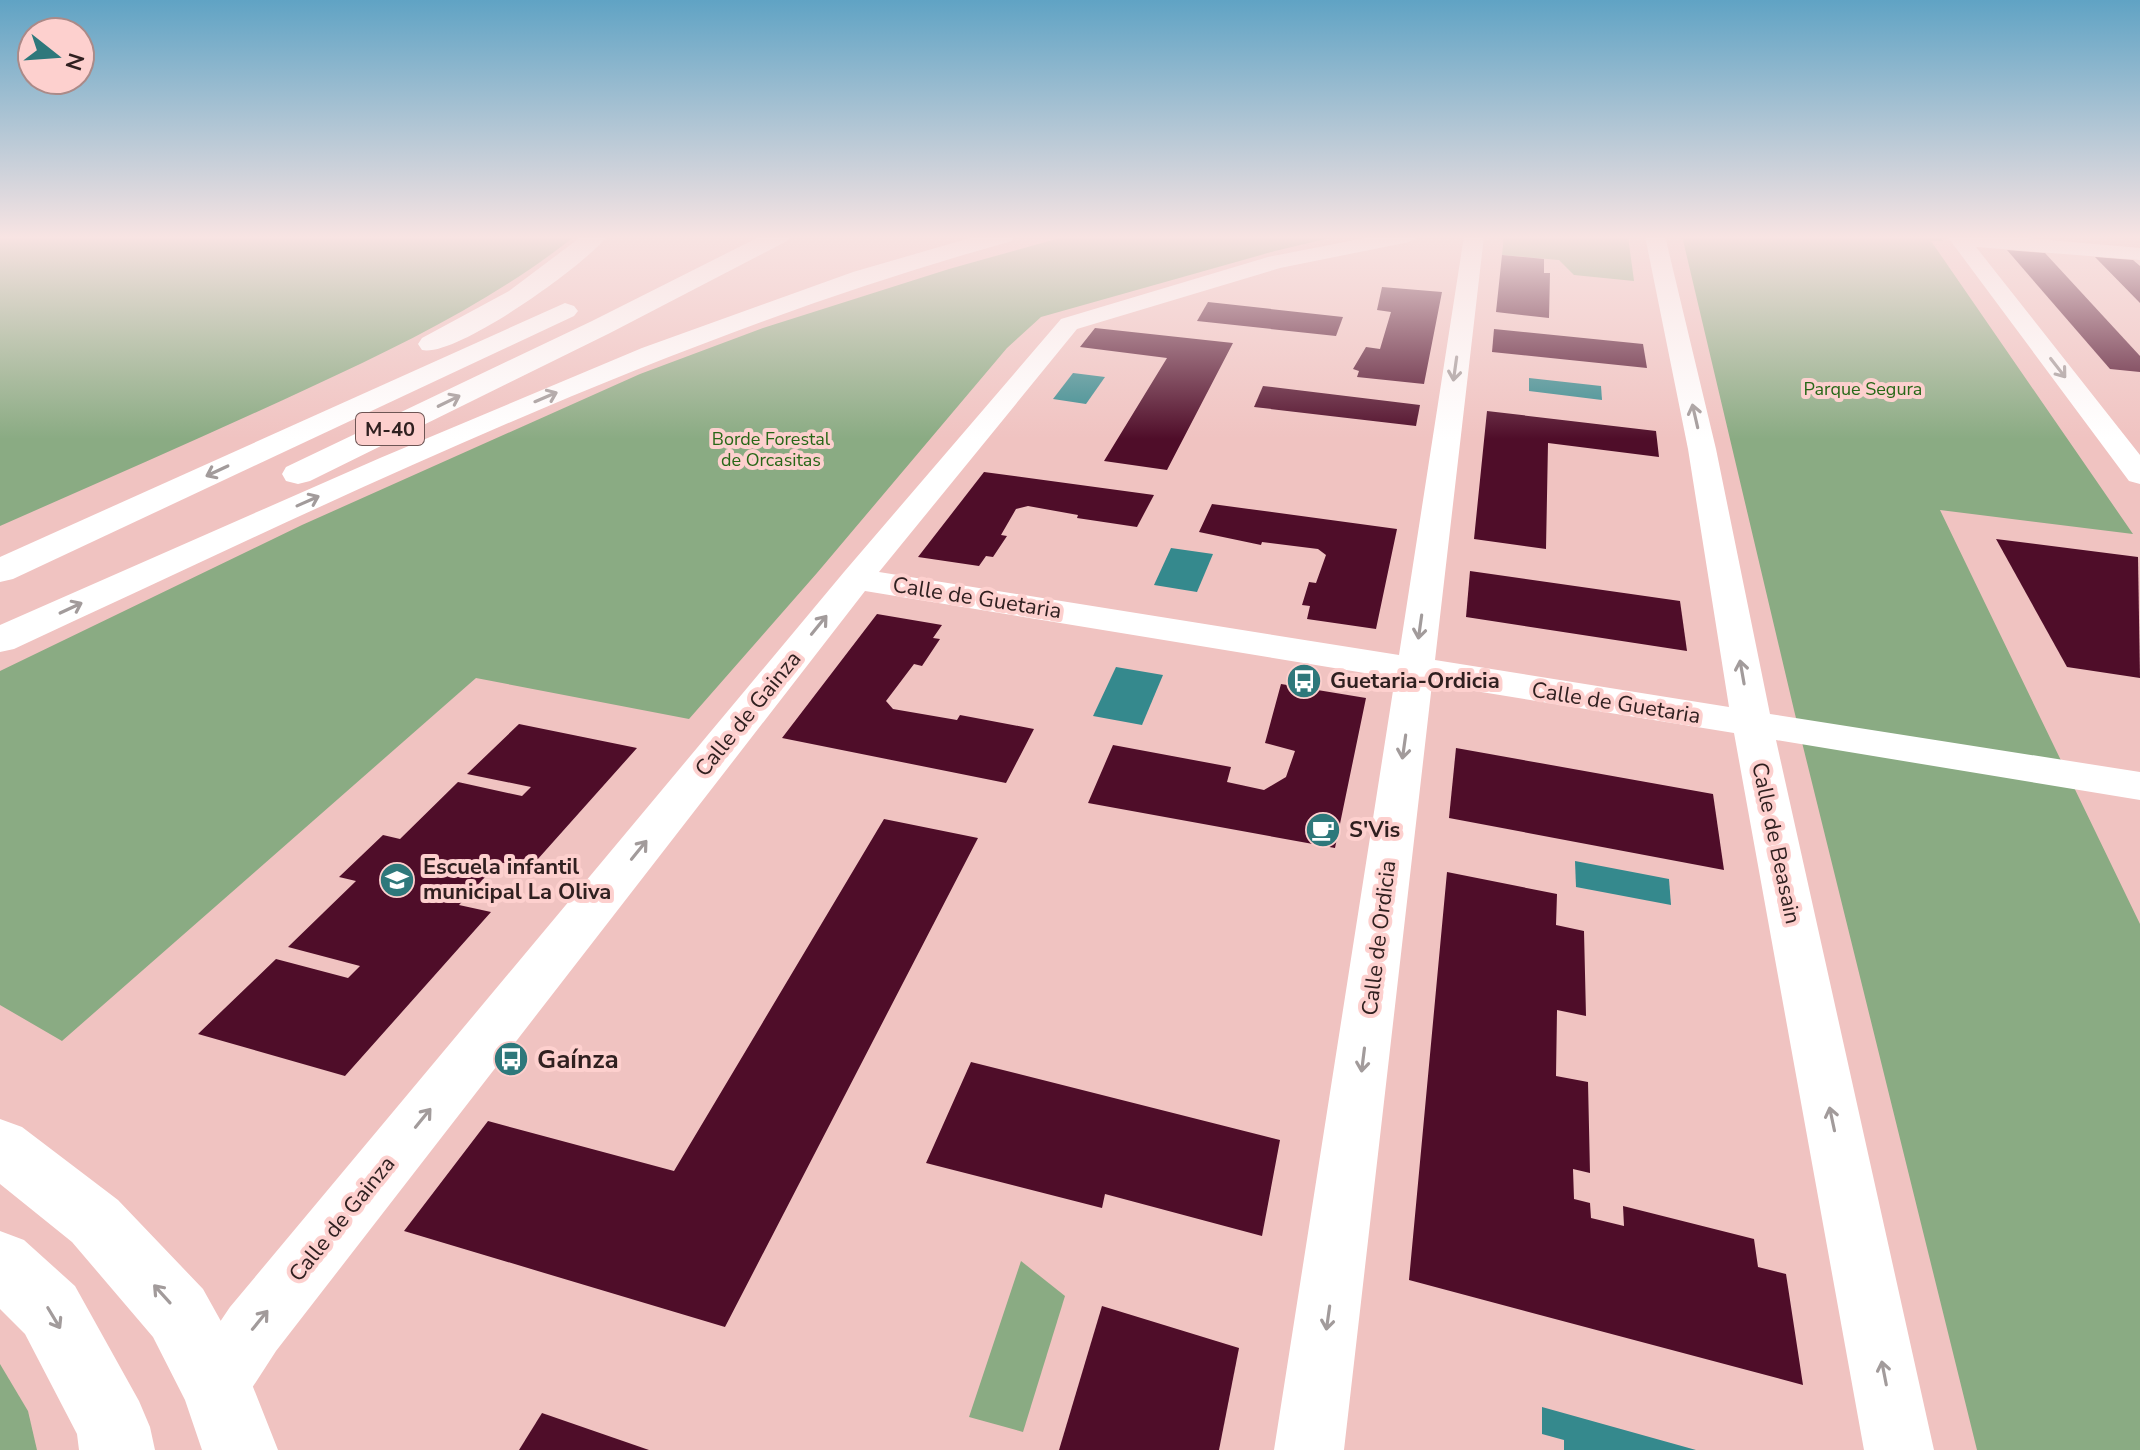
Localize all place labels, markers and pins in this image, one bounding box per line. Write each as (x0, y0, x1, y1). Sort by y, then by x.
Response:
bus stop icon: Guetaria-Ordicia (1285, 662, 1323, 700)
place label: Guetaria-Ordicia (1330, 666, 1500, 696)
cafe icon: S'Vis (1304, 811, 1342, 849)
place label: S'Vis (1349, 815, 1400, 845)
place label: Escuela infantil municipal La Oliva (423, 852, 611, 907)
school or university icon: Escuela infantil municipal La Oliva (378, 861, 416, 899)
bus stop icon: Gaínza (492, 1040, 530, 1078)
place label: Gaínza (537, 1042, 619, 1077)

